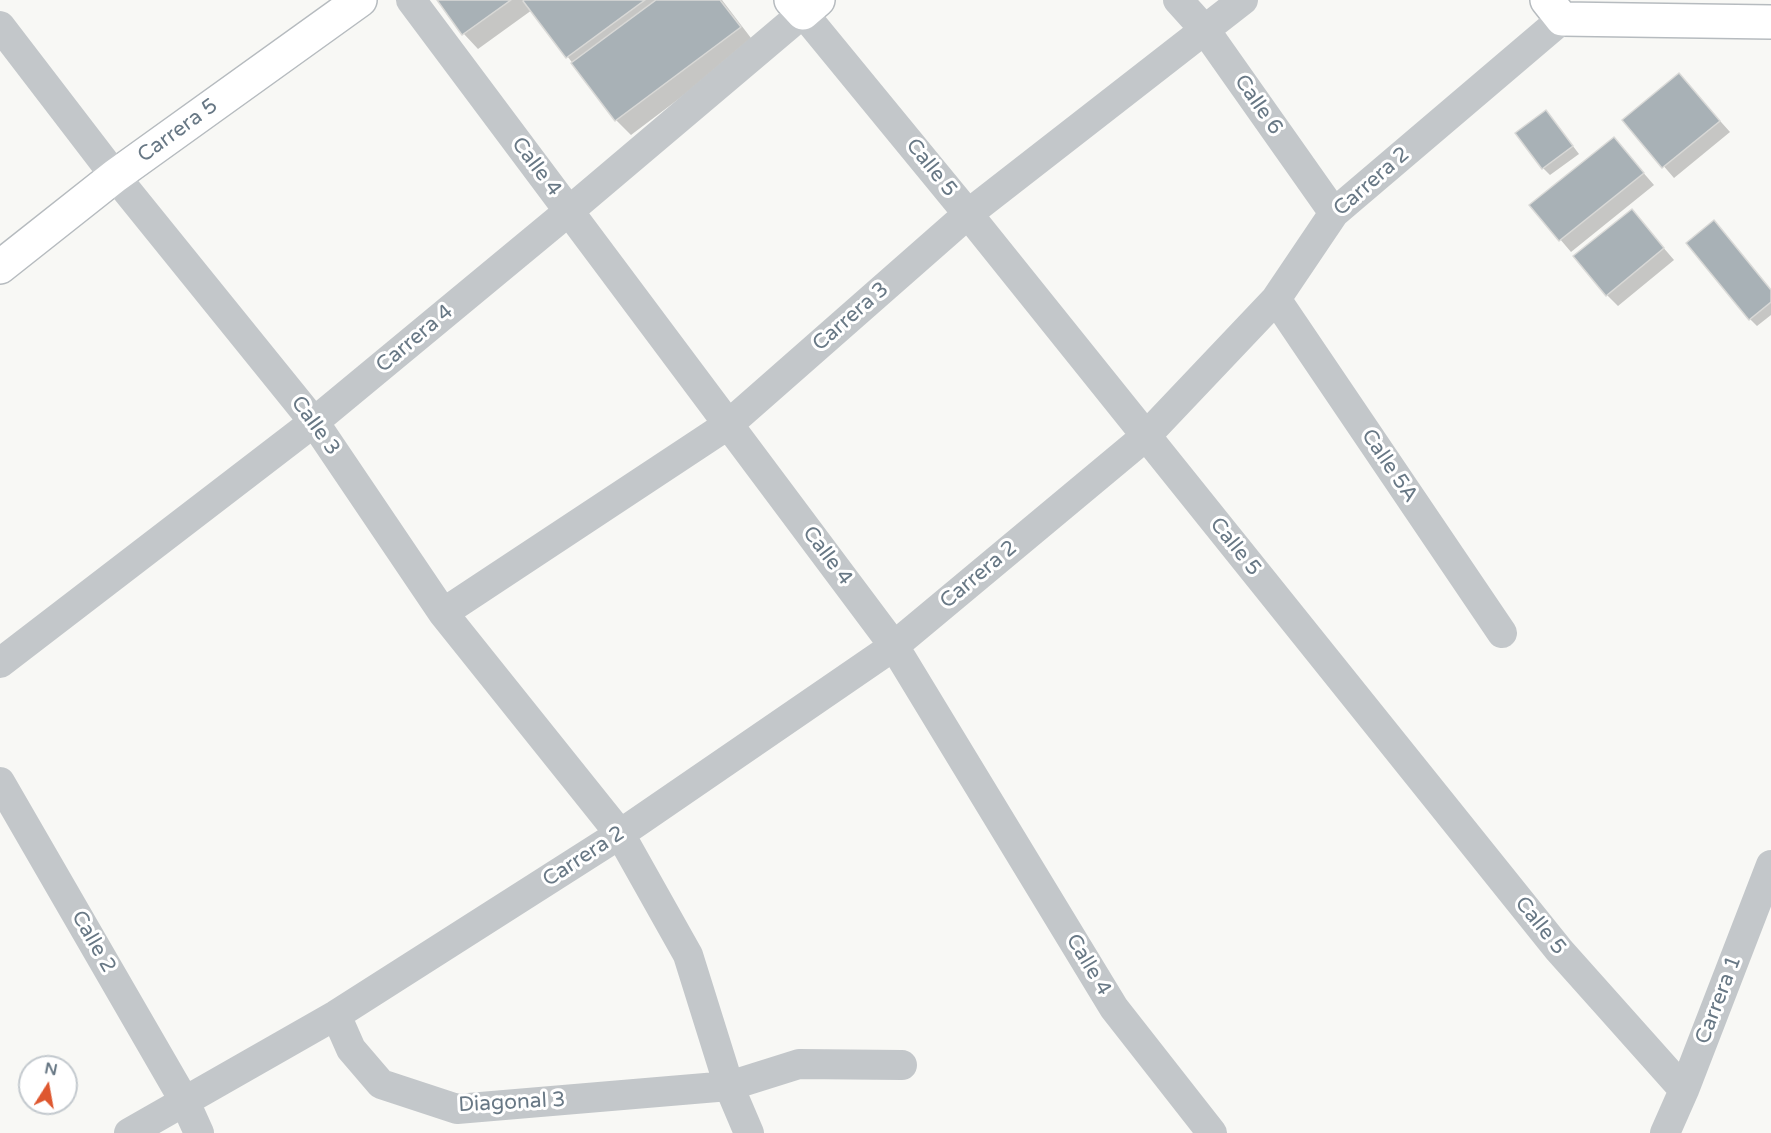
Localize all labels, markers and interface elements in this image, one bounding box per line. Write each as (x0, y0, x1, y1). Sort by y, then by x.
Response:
street label: Calle 6 (1228, 70, 1288, 140)
street label: Carrera 5 (133, 94, 223, 168)
street label: Calle 4 (506, 133, 566, 201)
street label: Calle 5 (900, 134, 962, 202)
street label: Carrera 2 (1329, 142, 1415, 222)
street label: Carrera 3 (808, 277, 894, 357)
street label: Carrera 4 (371, 300, 459, 378)
street label: Calle 3 (285, 391, 345, 461)
street label: Calle 5A (1355, 425, 1423, 507)
street label: Calle 5 (1204, 513, 1266, 581)
street label: Calle 4 (797, 522, 857, 590)
street label: Carrera 2 (935, 536, 1023, 614)
street label: Carrera 2 (538, 821, 630, 893)
street label: Calle 5 (1509, 892, 1571, 960)
street label: Calle 2 (65, 907, 121, 977)
street label: Calle 4 (1060, 930, 1116, 1000)
street label: Carrera 1 (1691, 952, 1747, 1048)
north arrow (18, 1055, 78, 1115)
text: N (43, 1058, 59, 1080)
street label: Diagonal 3 (458, 1088, 566, 1118)

